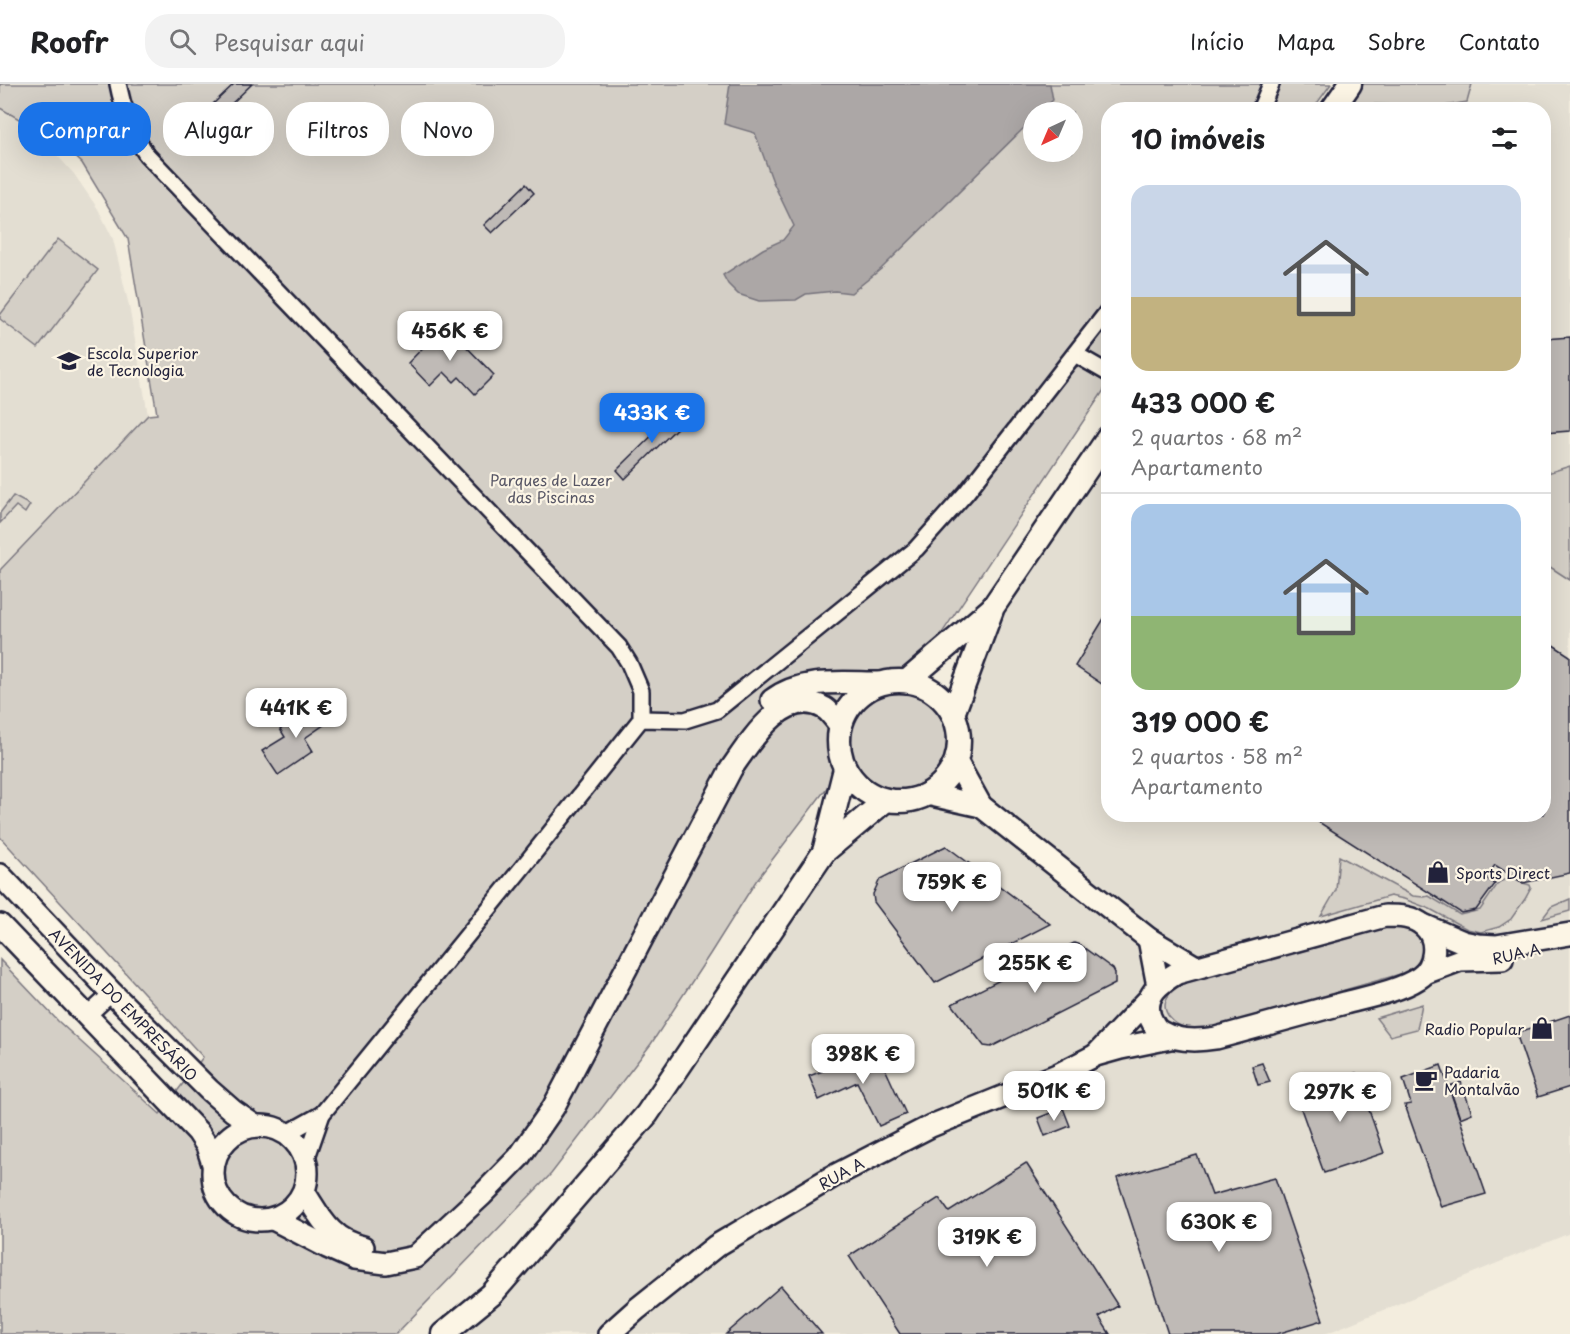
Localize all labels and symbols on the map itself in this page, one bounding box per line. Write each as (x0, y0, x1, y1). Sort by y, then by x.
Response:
north arrow (1023, 102, 1083, 162)
pin: 456K € (401, 311, 499, 362)
place label: Escola Superior de Tecnologia (87, 341, 198, 381)
school or university icon: Escola Superior de Tecnologia (56, 348, 82, 374)
pin: 433K € (603, 393, 701, 444)
park label: Parques de Lazer das Piscinas (490, 468, 612, 508)
pin: 441K € (247, 688, 345, 739)
shop icon: Sports Direct (1425, 859, 1451, 885)
place label: Sports Direct (1456, 861, 1550, 884)
pin: 759K € (903, 862, 1001, 913)
street label: AVENIDA DO EMPRESÁRIO (44, 922, 204, 1086)
street label: RUA A (1490, 936, 1542, 970)
pin: 255K € (986, 943, 1084, 994)
shop icon: Radio Popular (1529, 1015, 1555, 1041)
place label: Radio Popular (1424, 1017, 1524, 1040)
pin: 398K € (814, 1034, 912, 1085)
place label: Padaria Montalvão (1444, 1060, 1520, 1100)
cafe icon: Padaria Montalvão (1413, 1067, 1439, 1093)
pin: 501K € (1005, 1071, 1103, 1122)
pin: 297K € (1291, 1072, 1389, 1123)
street label: RUA A (814, 1151, 868, 1195)
pin: 630K € (1170, 1202, 1268, 1253)
pin: 319K € (938, 1217, 1036, 1268)

